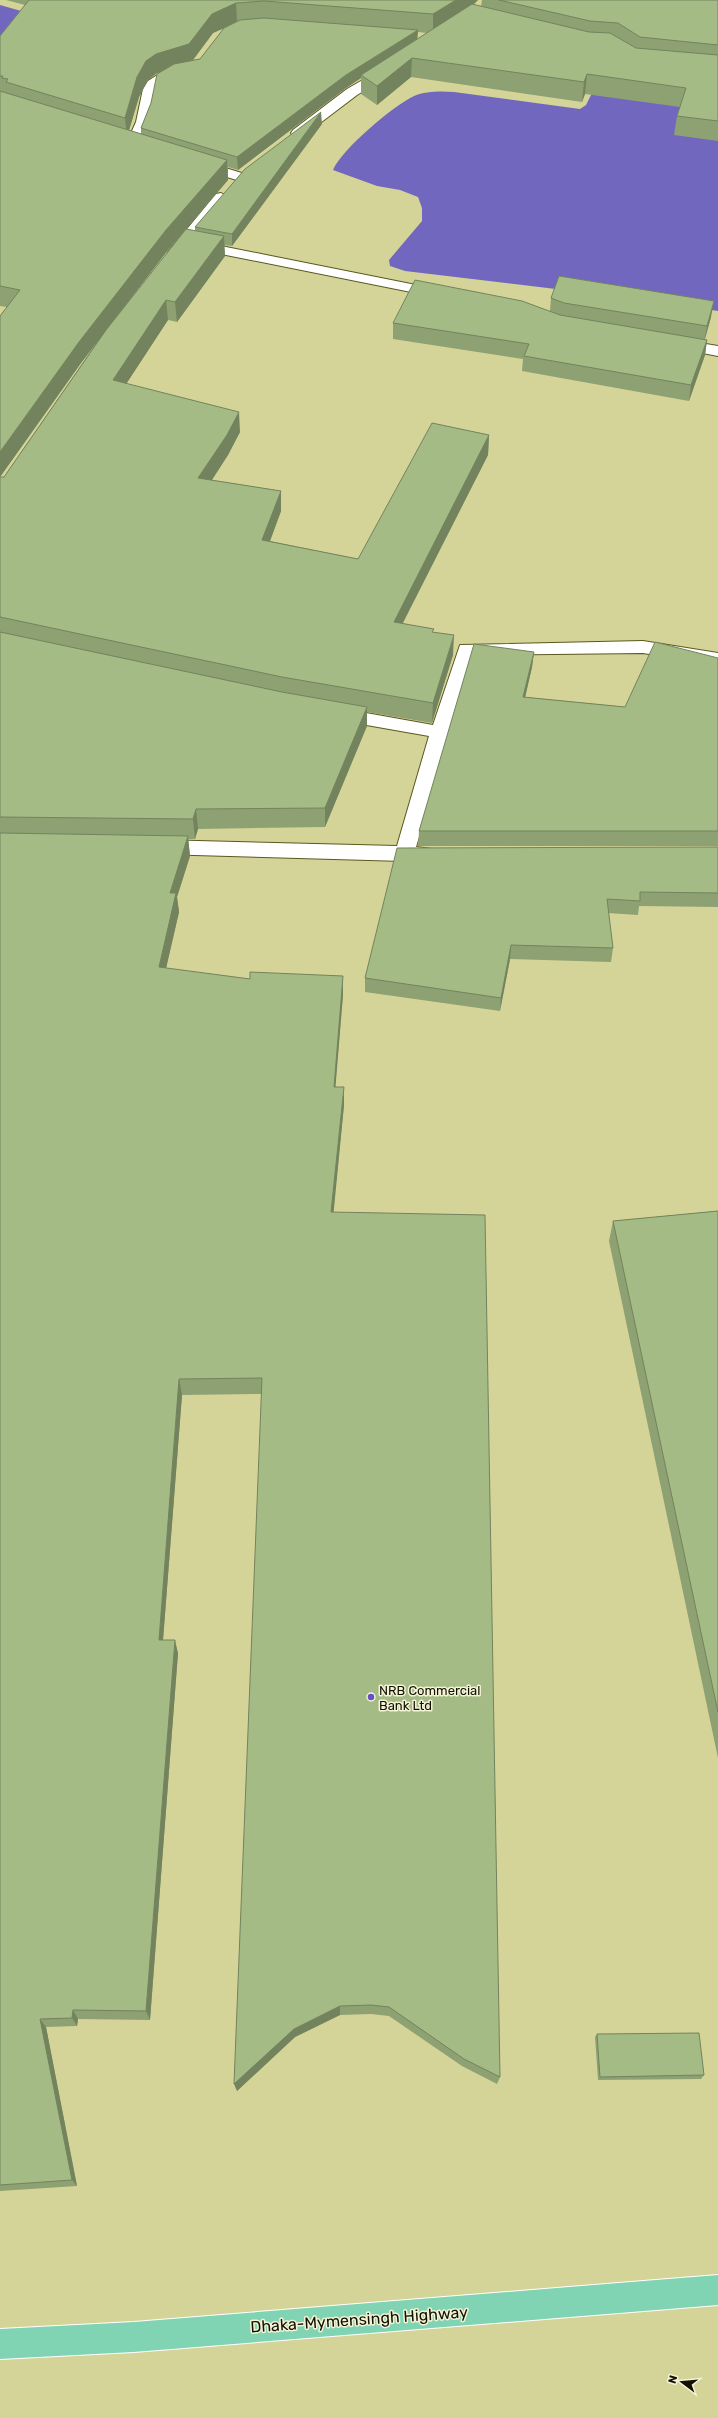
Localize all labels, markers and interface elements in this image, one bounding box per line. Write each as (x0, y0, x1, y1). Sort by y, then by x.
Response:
place label: NRB Commercial Bank Ltd (379, 1683, 480, 1713)
marker: NRB Commercial Bank Ltd (366, 1692, 376, 1702)
street label: Dhaka-Mymensingh Highway (250, 2302, 469, 2337)
north arrow (662, 2362, 702, 2402)
text: N (666, 2374, 680, 2385)

